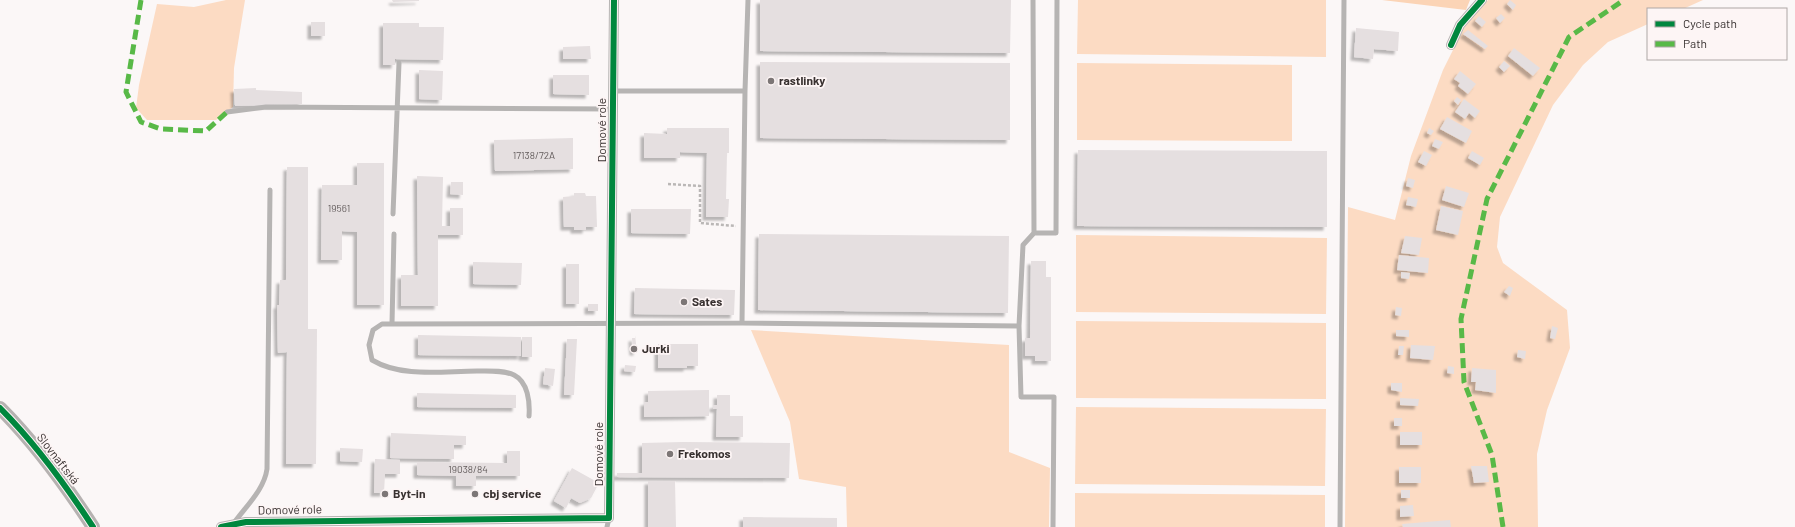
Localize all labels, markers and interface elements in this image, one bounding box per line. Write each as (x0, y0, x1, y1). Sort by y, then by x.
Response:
legend (1647, 8, 1787, 60)
text: Cycle path (1683, 16, 1737, 30)
text: Path (1683, 36, 1707, 50)
place label: rastlinky (779, 73, 825, 87)
marker: rastlinky (766, 76, 776, 86)
street label: Domové role (594, 98, 608, 162)
house number: 17138/72A (513, 149, 555, 161)
house number: 19561 (328, 202, 350, 214)
place label: Sates (692, 294, 722, 308)
marker: Sates (679, 297, 689, 307)
place label: Jurki (642, 341, 670, 355)
marker: Jurki (629, 344, 639, 354)
street label: Domové role (591, 422, 605, 486)
street label: Slovnaftská (35, 430, 83, 487)
place label: Frekomos (678, 446, 731, 460)
marker: Frekomos (665, 449, 675, 459)
house number: 19038/84 (448, 463, 488, 475)
place label: Byt-in (393, 486, 425, 500)
place label: cbj service (483, 486, 542, 500)
marker: Byt-in (380, 489, 390, 499)
marker: cbj service (470, 489, 480, 499)
street label: Domové role (258, 501, 322, 517)

